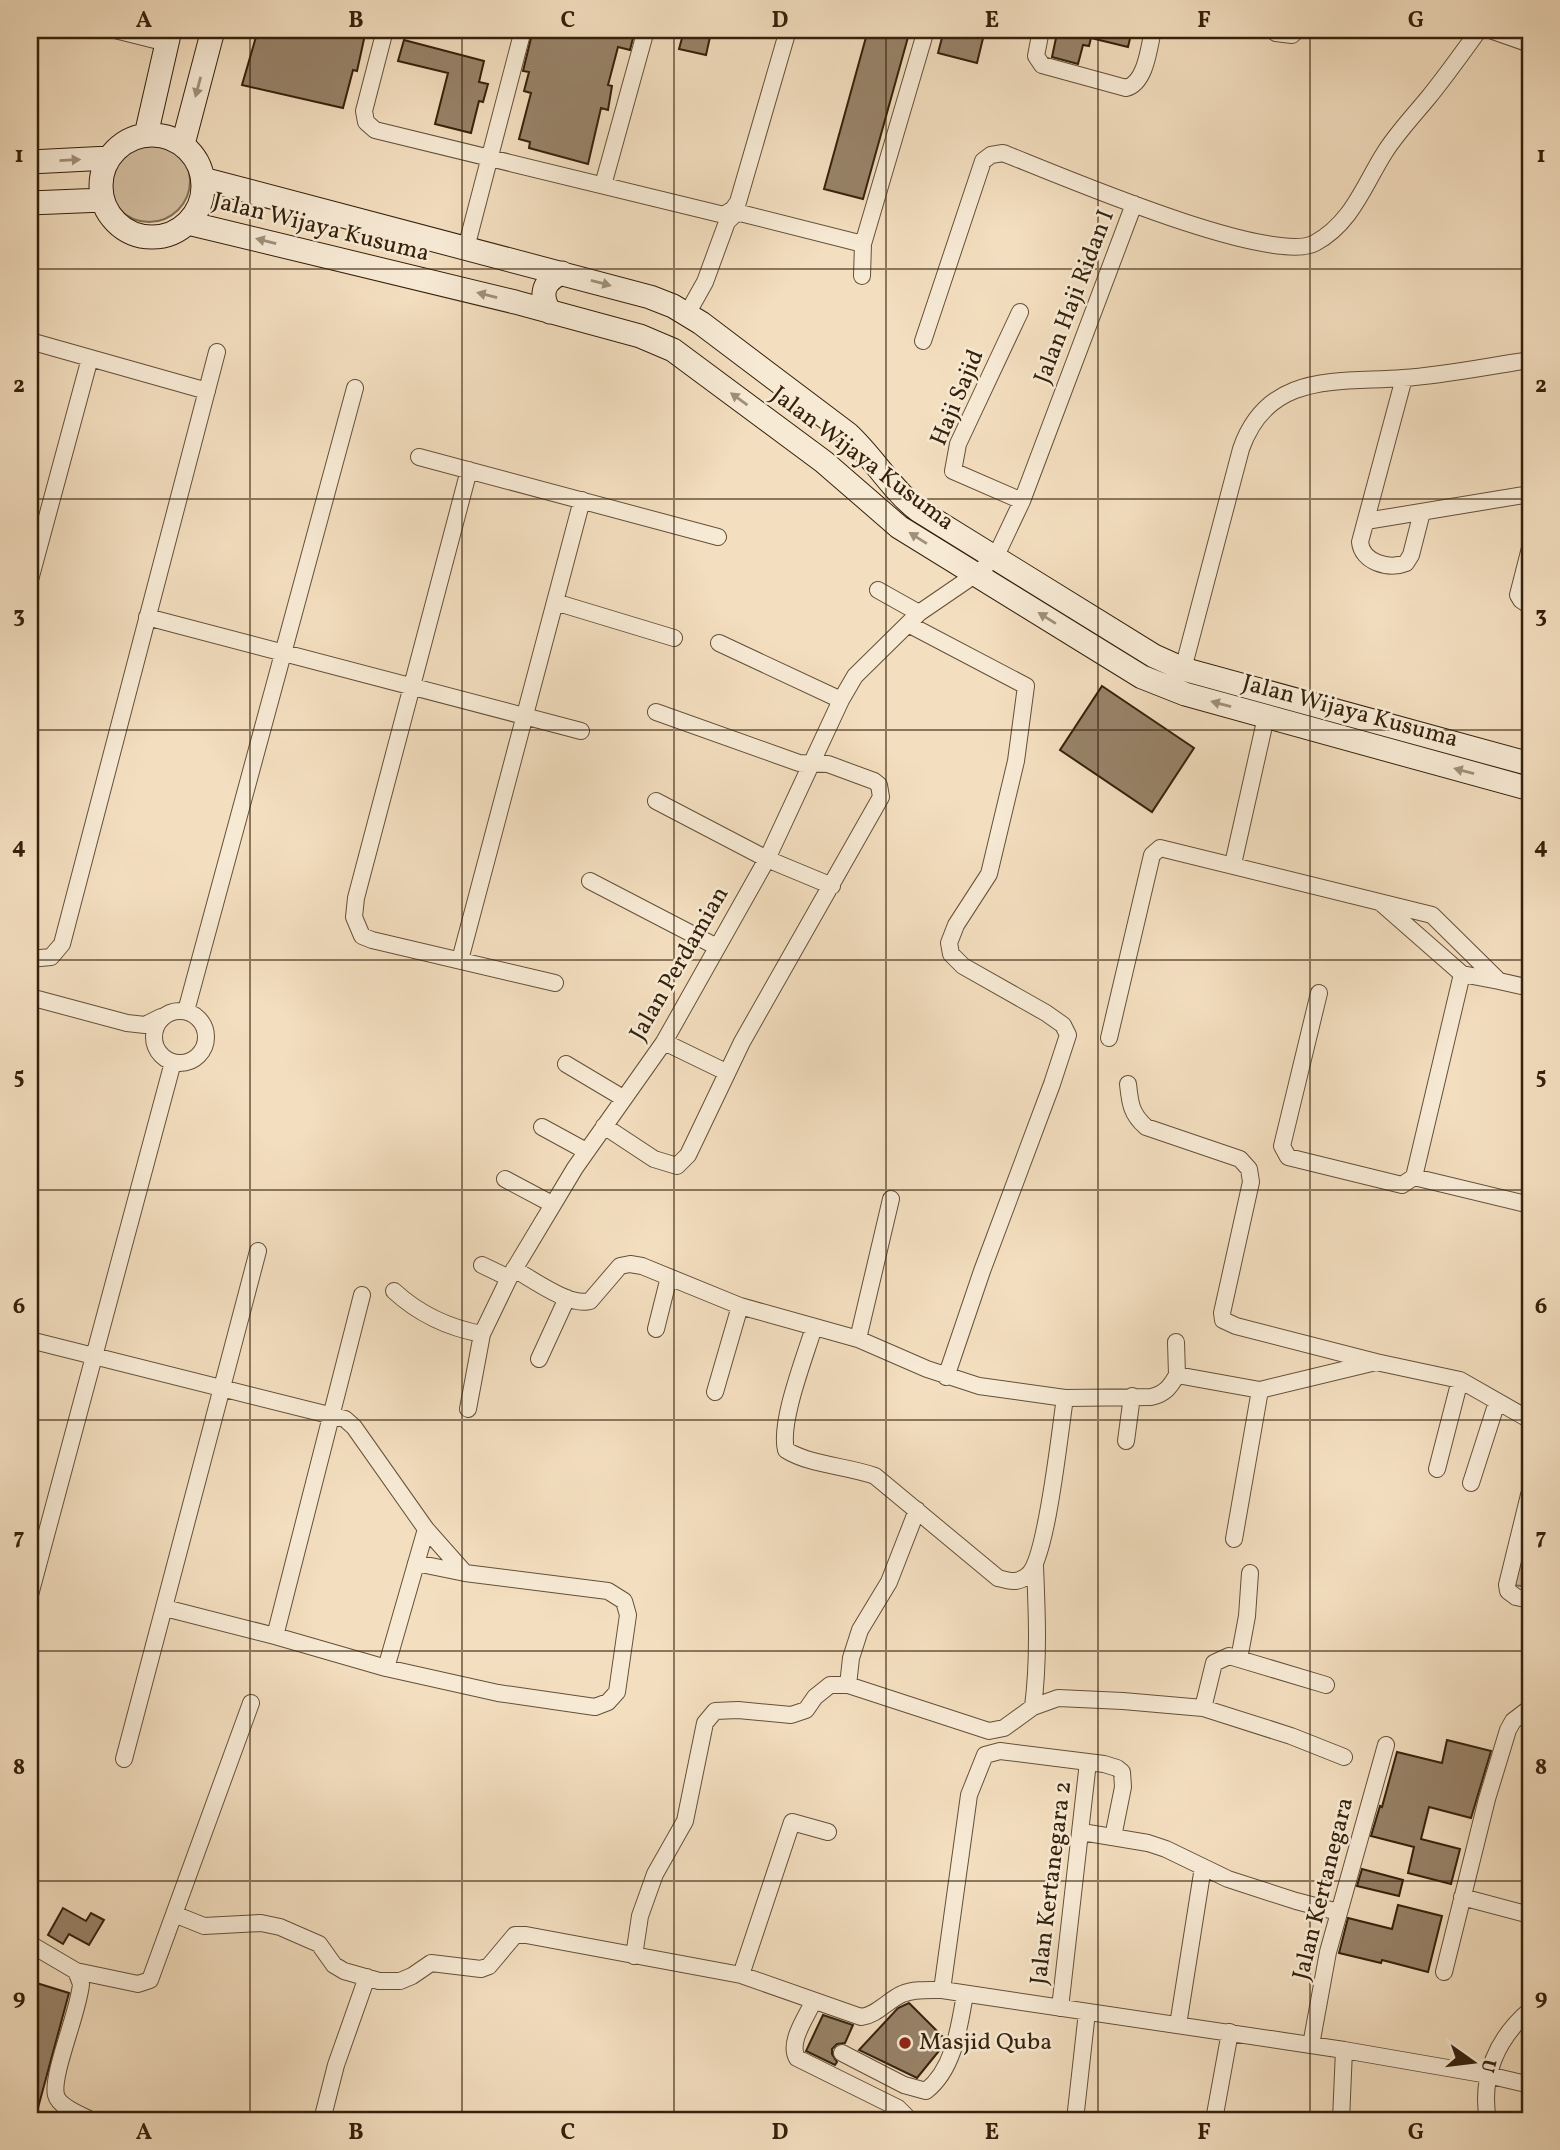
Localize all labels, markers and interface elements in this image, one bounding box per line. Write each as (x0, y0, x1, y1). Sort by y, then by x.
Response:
text: A (136, 5, 152, 37)
text: B (348, 5, 364, 37)
text: C (561, 5, 575, 37)
text: D (772, 5, 789, 37)
text: E (985, 5, 999, 37)
text: F (1197, 5, 1211, 37)
text: G (1408, 5, 1424, 37)
one-way arrow (192, 76, 203, 98)
text: 1 (14, 140, 24, 172)
text: 1 (1536, 140, 1546, 172)
one-way arrow (59, 154, 81, 165)
street label: Jalan Wijaya Kusuma (209, 185, 433, 271)
street label: Jalan Haji Ridan I (1026, 205, 1124, 389)
one-way arrow (255, 236, 277, 247)
one-way arrow (591, 279, 612, 289)
one-way arrow (476, 290, 498, 301)
street label: Haji Sajid (923, 345, 993, 451)
text: 2 (13, 370, 25, 402)
text: 2 (1535, 370, 1547, 402)
street label: Jalan Wijaya Kusuma (763, 379, 961, 539)
one-way arrow (730, 392, 748, 406)
one-way arrow (908, 532, 927, 545)
text: 3 (13, 600, 25, 632)
text: 3 (1535, 600, 1547, 632)
one-way arrow (1037, 611, 1056, 624)
street label: Jalan Wijaya Kusuma (1238, 667, 1462, 757)
one-way arrow (1211, 699, 1232, 709)
one-way arrow (1453, 765, 1475, 776)
text: 4 (12, 831, 26, 863)
text: 4 (1534, 831, 1548, 863)
street label: Jalan Perdamian (622, 880, 738, 1048)
text: 5 (13, 1061, 25, 1093)
text: 5 (1535, 1061, 1547, 1093)
text: 6 (13, 1291, 25, 1323)
text: 6 (1535, 1291, 1547, 1323)
text: 7 (14, 1522, 25, 1554)
text: 7 (1536, 1522, 1547, 1554)
text: 8 (13, 1752, 25, 1784)
text: 8 (1535, 1752, 1547, 1784)
street label: Jalan Kertanegara 2 (1023, 1779, 1081, 1987)
street label: Jalan Kertanegara (1285, 1794, 1363, 1984)
text: 9 (13, 1982, 25, 2014)
text: 9 (1535, 1982, 1547, 2014)
place label: Masjid Quba (919, 2026, 1052, 2060)
north arrow (1438, 2028, 1508, 2098)
marker: Masjid Quba (897, 2035, 913, 2051)
text: U (1473, 2056, 1502, 2075)
text: A (136, 2117, 152, 2149)
text: B (348, 2117, 364, 2149)
text: C (561, 2117, 575, 2149)
text: D (772, 2117, 789, 2149)
text: E (985, 2117, 999, 2149)
text: F (1197, 2117, 1211, 2149)
text: G (1408, 2117, 1424, 2149)

